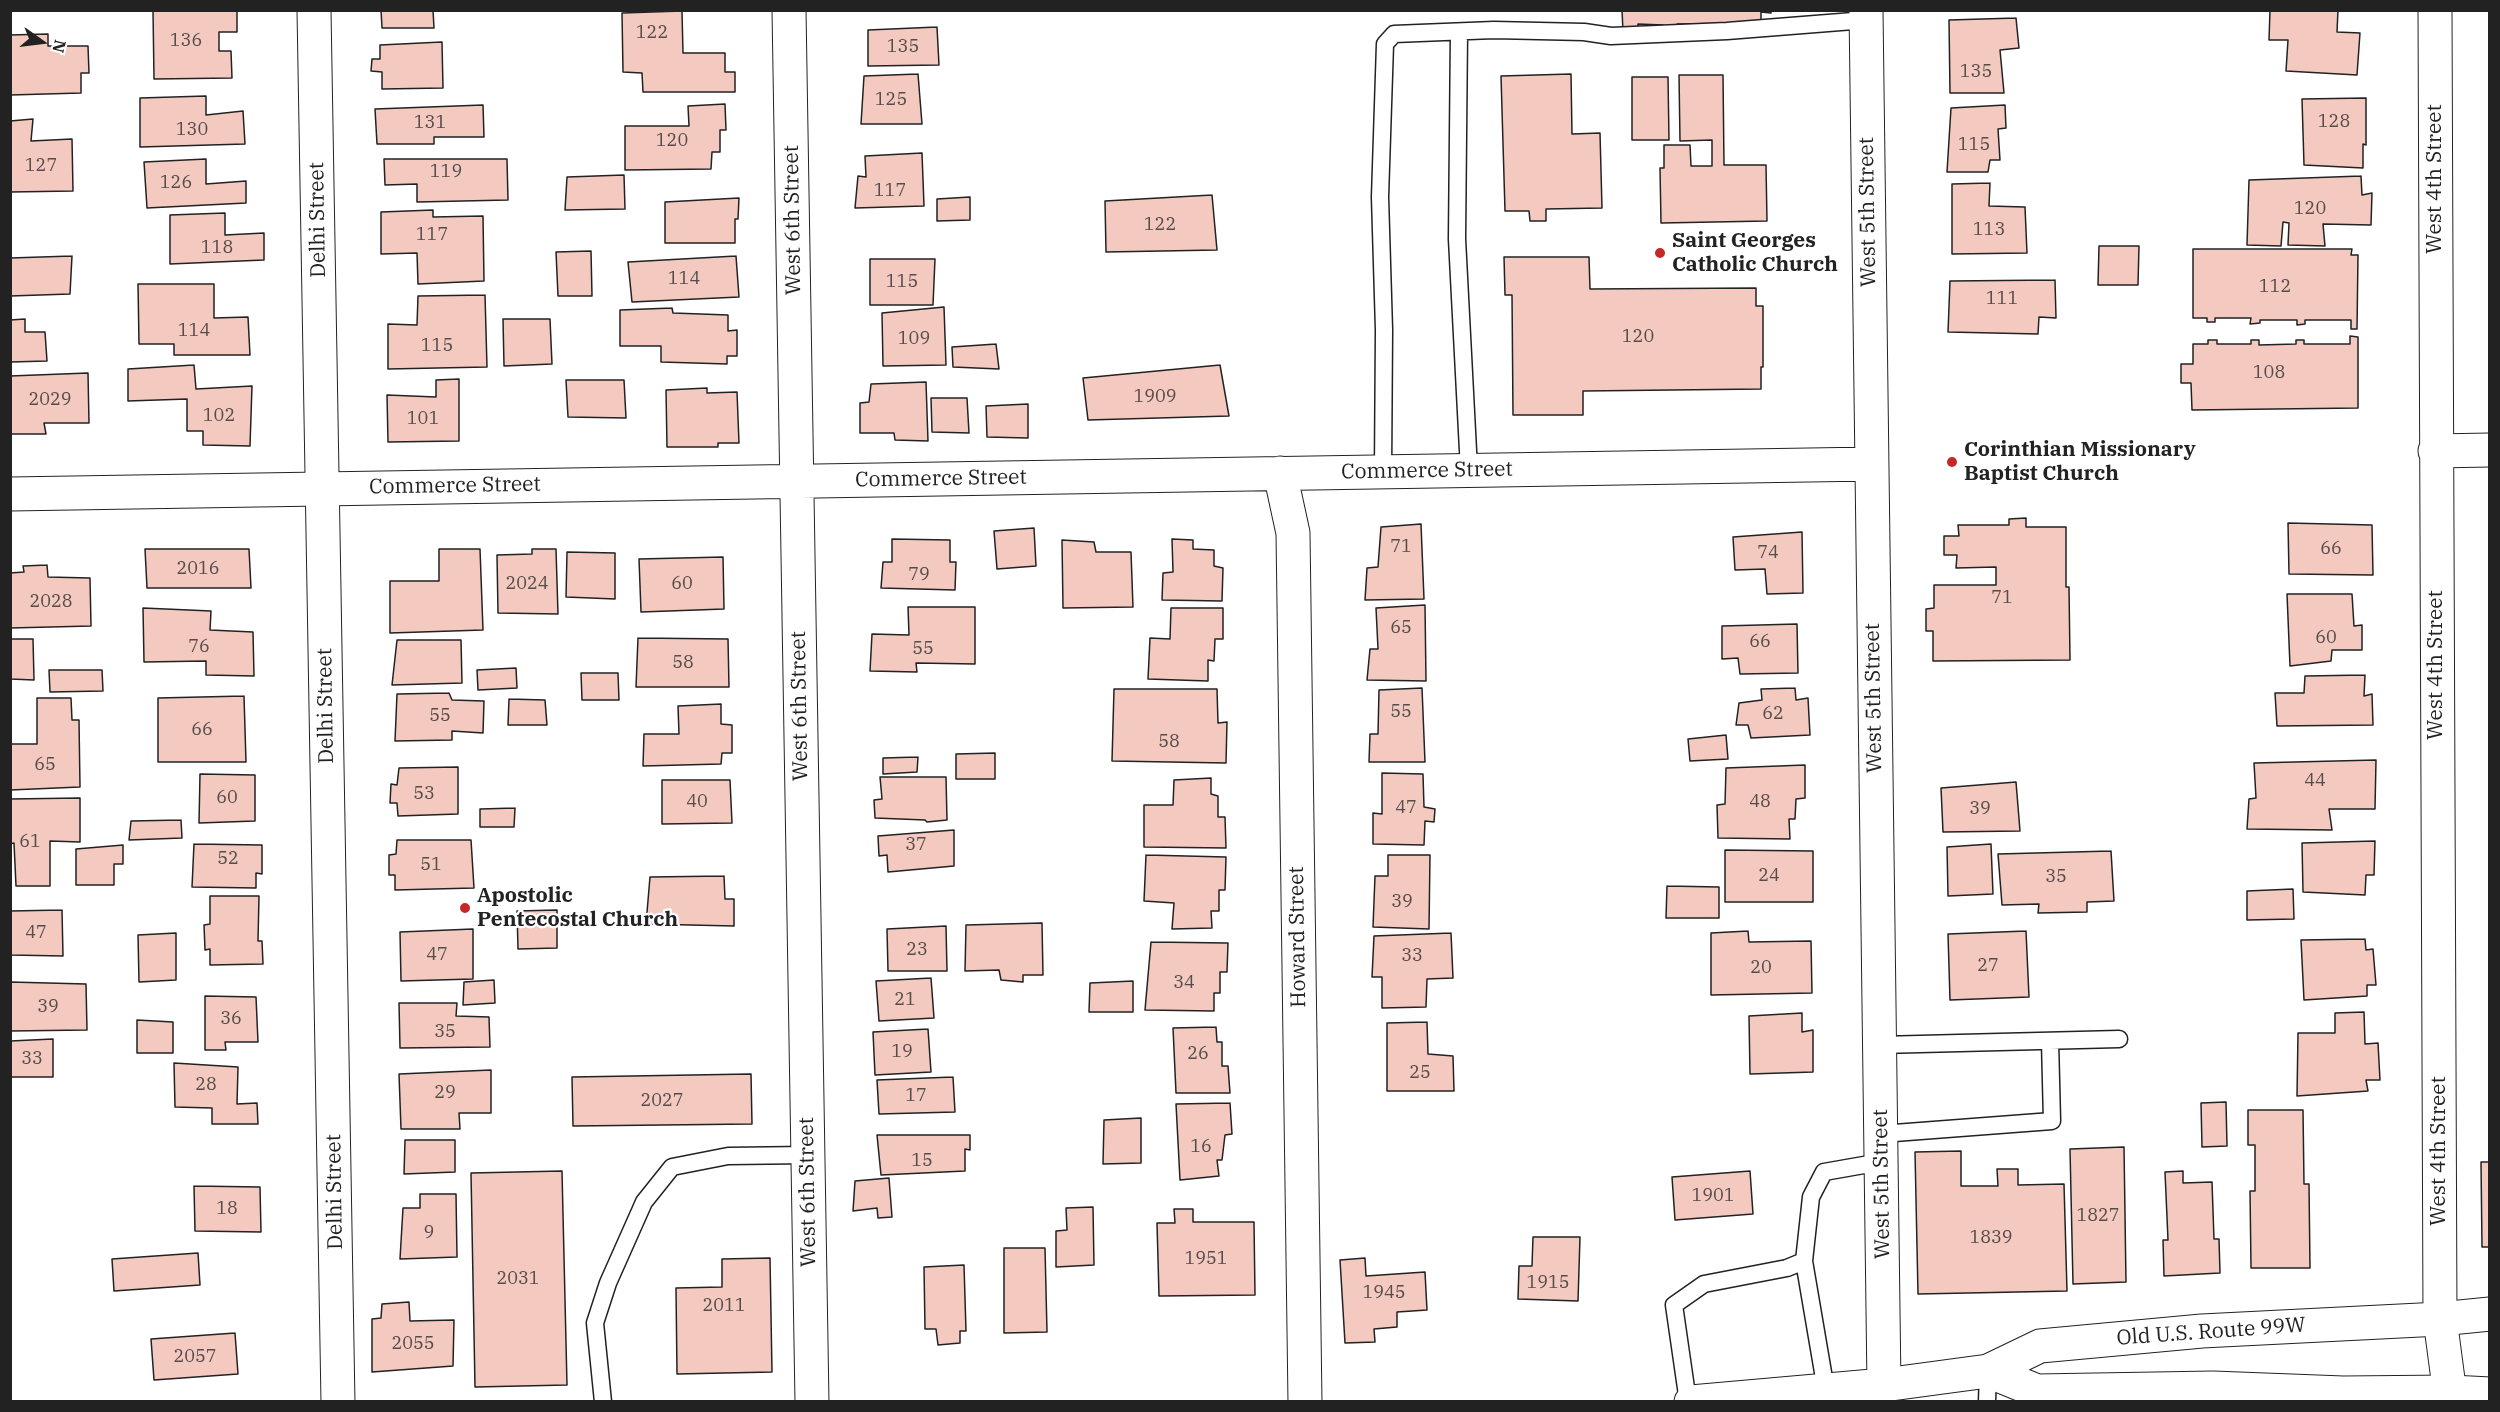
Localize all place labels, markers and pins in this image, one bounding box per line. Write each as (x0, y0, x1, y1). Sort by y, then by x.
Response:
place label: Saint Georges Catholic Church (1672, 228, 1838, 278)
marker: Saint Georges Catholic Church (1653, 246, 1667, 260)
place label: Corinthian Missionary Baptist Church (1964, 437, 2196, 487)
marker: Corinthian Missionary Baptist Church (1945, 455, 1959, 469)
place label: Apostolic Pentecostal Church (477, 883, 678, 933)
marker: Apostolic Pentecostal Church (458, 901, 472, 915)

